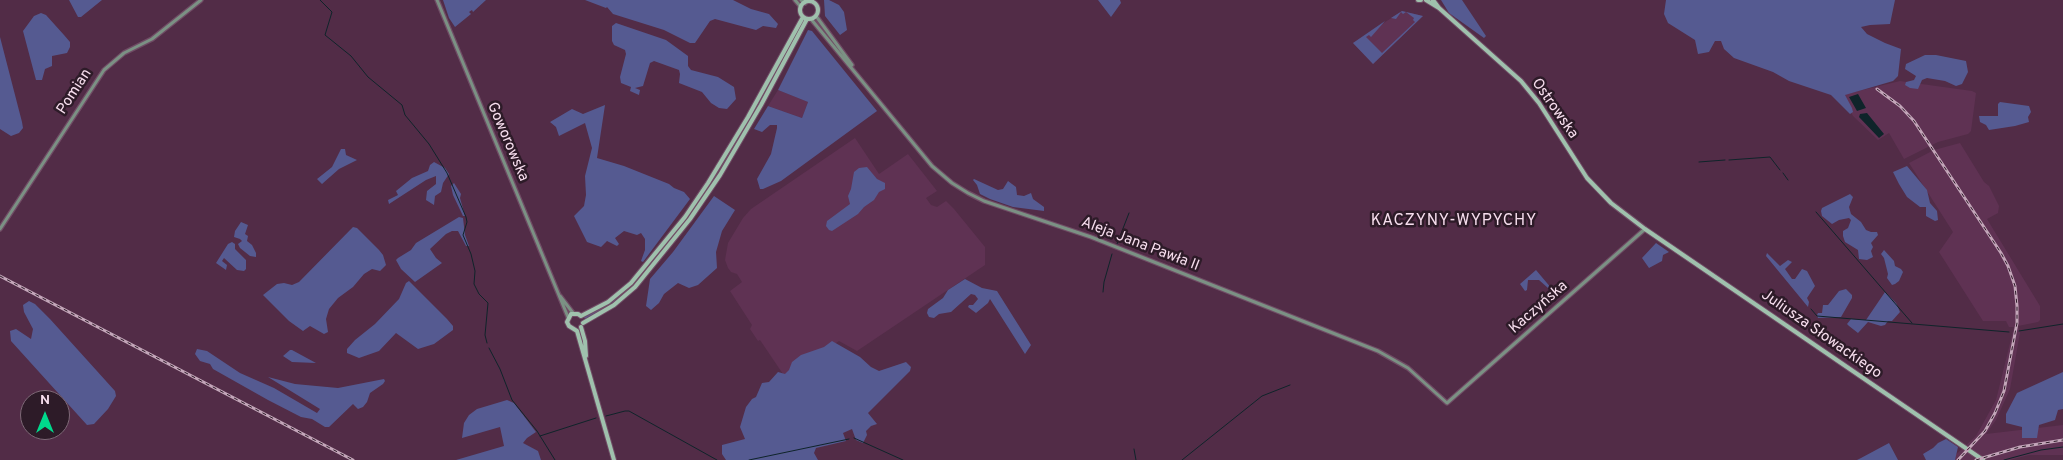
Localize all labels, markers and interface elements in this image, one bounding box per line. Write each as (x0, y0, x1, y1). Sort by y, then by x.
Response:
street label: Pomian (54, 66, 96, 118)
street label: Ostrowska (1527, 75, 1581, 143)
street label: Goworowska (482, 100, 532, 184)
district label: KACZYNY-WYPYCHY (1369, 212, 1539, 232)
street label: Aleja Jana Pawła II (1078, 214, 1202, 276)
street label: Kaczyńska (1506, 278, 1572, 338)
street label: Juliusza Słowackiego (1757, 287, 1885, 383)
north arrow (20, 390, 70, 440)
text: N (40, 392, 50, 409)

